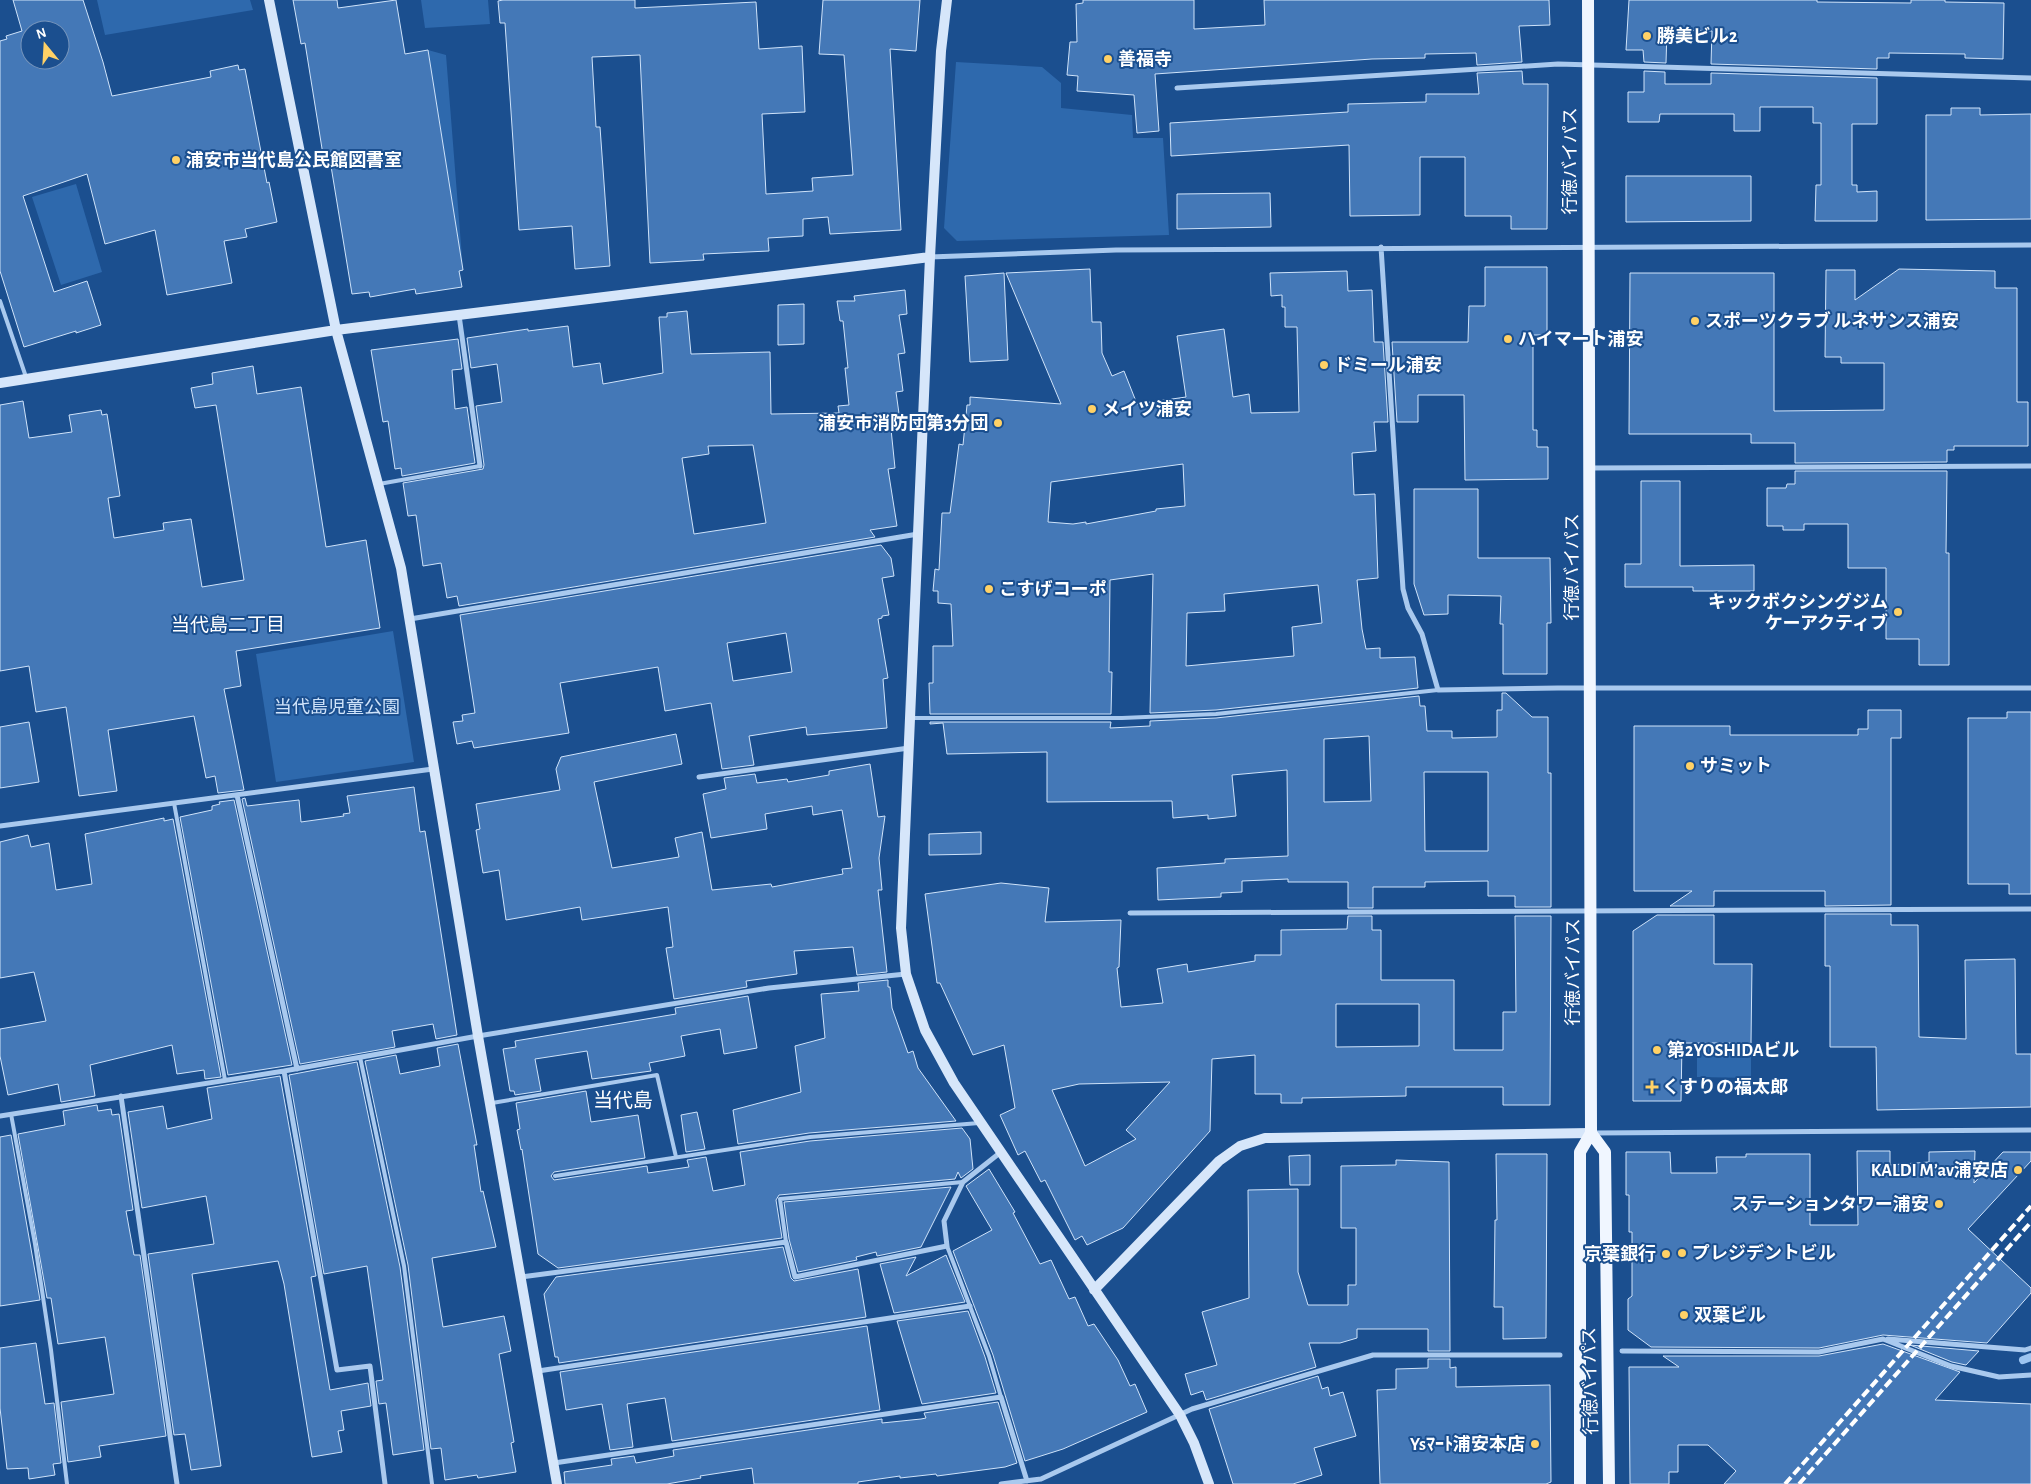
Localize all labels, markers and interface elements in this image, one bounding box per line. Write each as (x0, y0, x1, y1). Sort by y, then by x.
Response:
north arrow (20, 20, 70, 70)
text: N (34, 25, 48, 42)
place label: 勝美ビル2 (1657, 26, 1738, 46)
marker: 勝美ビル2 (1641, 30, 1653, 42)
place label: 善福寺 (1118, 49, 1172, 69)
marker: 善福寺 (1102, 53, 1114, 65)
street label: 行徳バイパス (1560, 107, 1580, 215)
place label: 浦安市当代島公民館図書室 (186, 150, 402, 170)
marker: 浦安市当代島公民館図書室 (170, 154, 182, 166)
place label: スポーツクラブ ルネサンス浦安 (1705, 311, 1959, 331)
marker: スポーツクラブ ルネサンス浦安 (1689, 315, 1701, 327)
place label: ハイマート浦安 (1518, 329, 1644, 349)
marker: ハイマート浦安 (1502, 333, 1514, 345)
place label: ドミール浦安 (1334, 355, 1442, 375)
marker: ドミール浦安 (1318, 359, 1330, 371)
place label: メイツ浦安 (1102, 399, 1192, 419)
marker: メイツ浦安 (1086, 403, 1098, 415)
place label: 浦安市消防団第3分団 (818, 413, 988, 433)
marker: 浦安市消防団第3分団 (992, 417, 1004, 429)
street label: 行徳バイパス (1562, 513, 1582, 621)
place label: こすげコーポ (999, 579, 1107, 599)
marker: こすげコーポ (983, 583, 995, 595)
place label: キックボクシングジム ケーアクティブ (1708, 592, 1888, 633)
marker: キックボクシングジム ケーアクティブ (1892, 606, 1904, 618)
district label: 当代島二丁目 (171, 615, 285, 635)
park label: 当代島児童公園 (274, 697, 400, 717)
place label: サミット (1700, 757, 1772, 776)
marker: サミット (1684, 760, 1696, 772)
street label: 行徳バイパス (1563, 918, 1583, 1026)
place label: 第2YOSHIDAビル (1667, 1040, 1799, 1060)
marker: 第2YOSHIDAビル (1651, 1044, 1663, 1056)
place label: くすりの福太郎 (1662, 1077, 1788, 1097)
marker: くすりの福太郎 (1646, 1081, 1658, 1093)
district label: 当代島 (593, 1090, 653, 1111)
place label: KALDI M’av浦安店 (1871, 1160, 2008, 1180)
marker: KALDI M’av浦安店 (2012, 1164, 2024, 1176)
place label: ステーションタワー浦安 (1731, 1194, 1929, 1214)
marker: ステーションタワー浦安 (1933, 1198, 1945, 1210)
place label: 京葉銀行 (1584, 1243, 1656, 1264)
place label: プレジデントビル (1692, 1243, 1836, 1263)
marker: プレジデントビル (1676, 1247, 1688, 1259)
marker: 京葉銀行 (1660, 1248, 1672, 1260)
place label: 双葉ビル (1694, 1305, 1766, 1325)
marker: 双葉ビル (1678, 1309, 1690, 1321)
street label: 行徳バイパス (1579, 1327, 1601, 1435)
place label: Ysﾏｰﾄ浦安本店 (1410, 1434, 1525, 1454)
marker: Ysﾏｰﾄ浦安本店 (1529, 1438, 1541, 1450)

